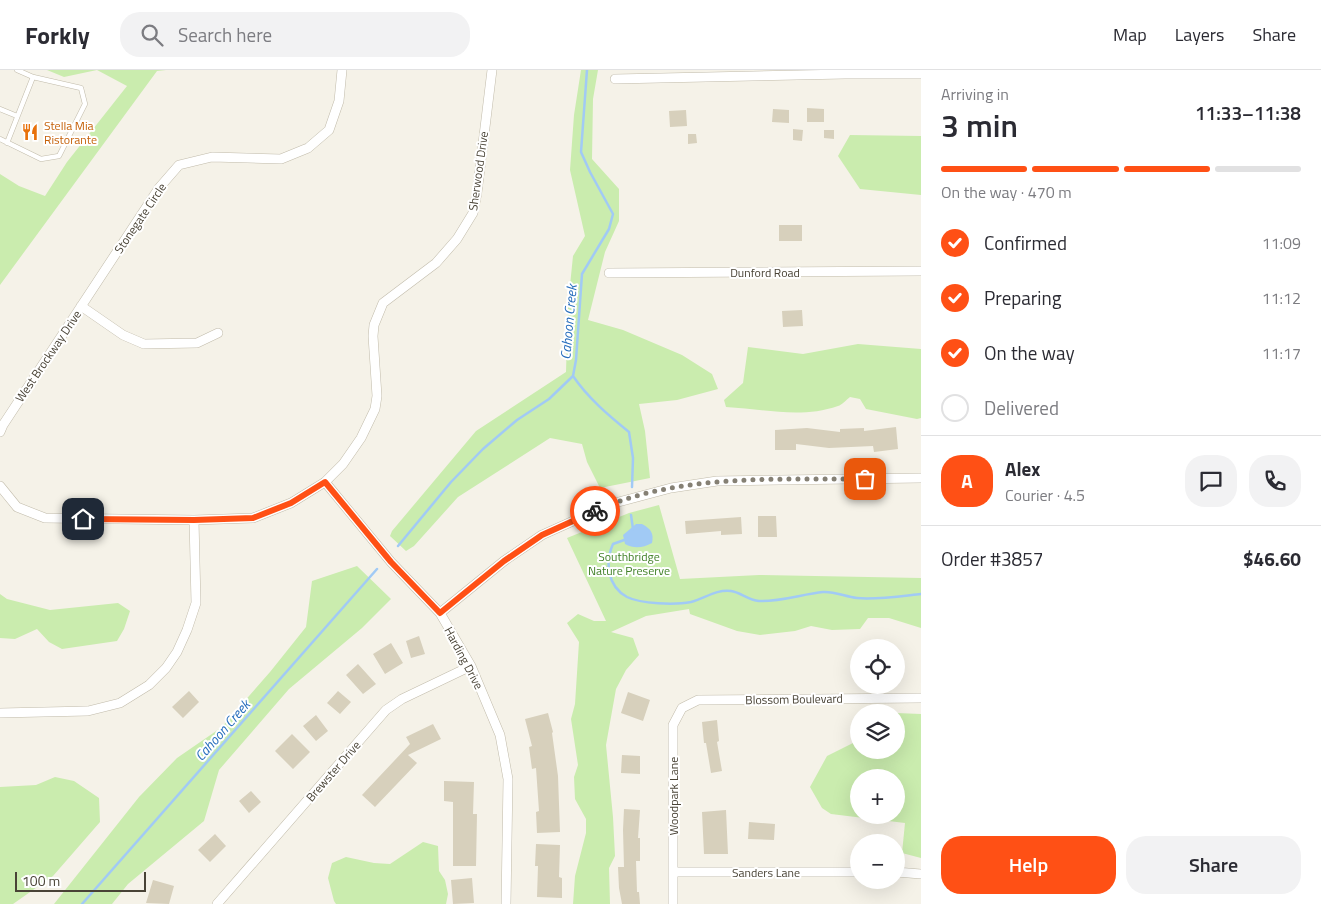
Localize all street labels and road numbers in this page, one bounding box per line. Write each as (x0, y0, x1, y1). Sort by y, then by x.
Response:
street label: Sherwood Drive (463, 130, 493, 212)
street label: Stonegate Circle (109, 179, 171, 257)
street label: Dunford Road (730, 263, 800, 282)
street label: West Brockway Drive (10, 306, 86, 406)
street label: Harding Drive (440, 623, 488, 693)
street label: Blossom Boulevard (745, 689, 843, 709)
street label: Brewster Drive (301, 736, 365, 806)
street label: Woodpark Lane (664, 757, 683, 835)
street label: Sanders Lane (732, 863, 800, 882)

